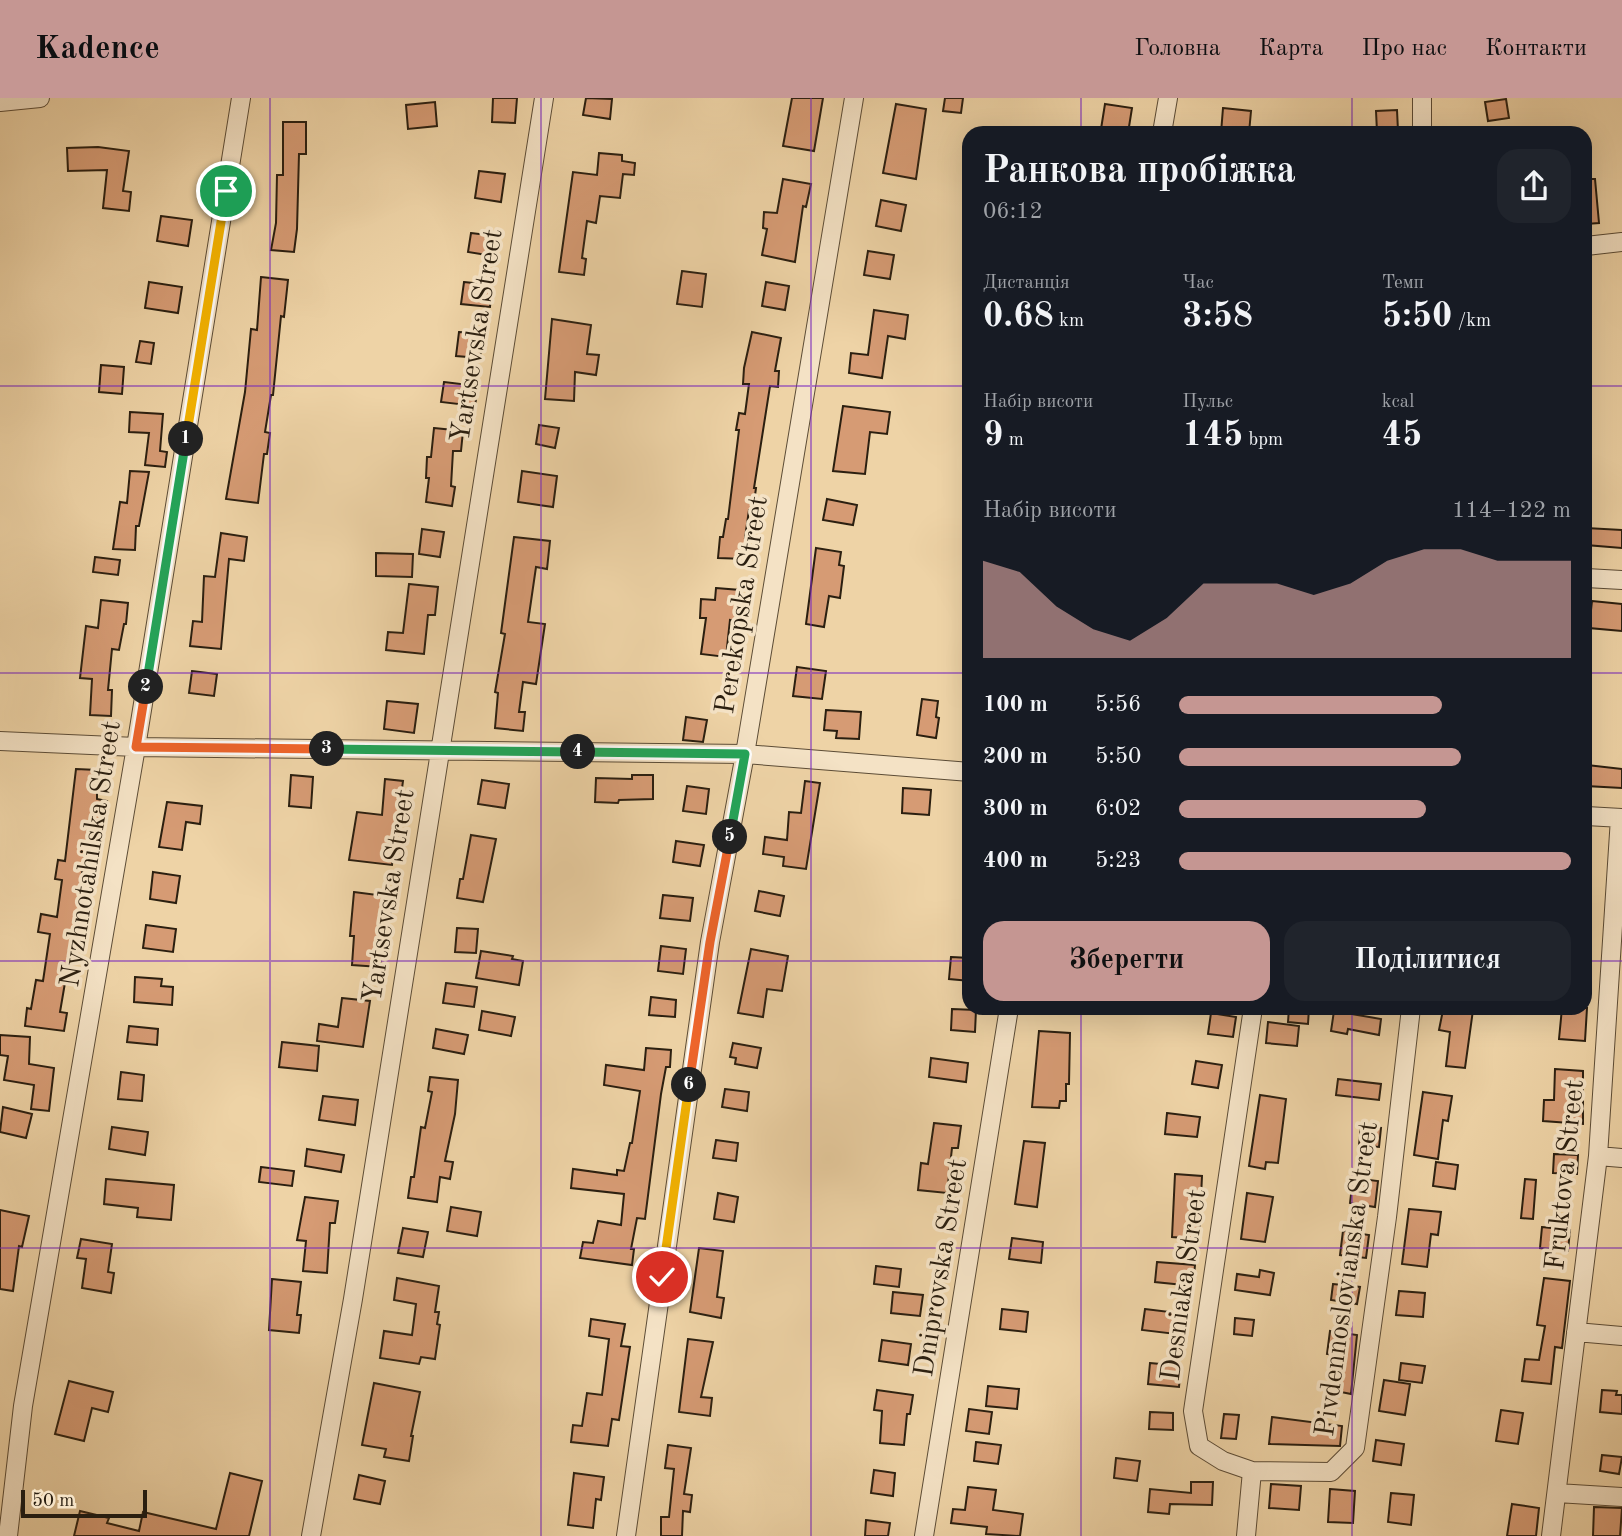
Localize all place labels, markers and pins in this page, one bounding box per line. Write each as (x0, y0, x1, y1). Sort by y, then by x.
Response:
pin (196, 161, 256, 221)
pin: 1 (168, 422, 204, 456)
pin: 2 (128, 670, 164, 704)
pin: 3 (310, 732, 344, 766)
pin: 4 (560, 734, 596, 770)
pin: 5 (712, 820, 748, 854)
pin: 6 (672, 1068, 706, 1102)
pin (632, 1247, 692, 1307)

